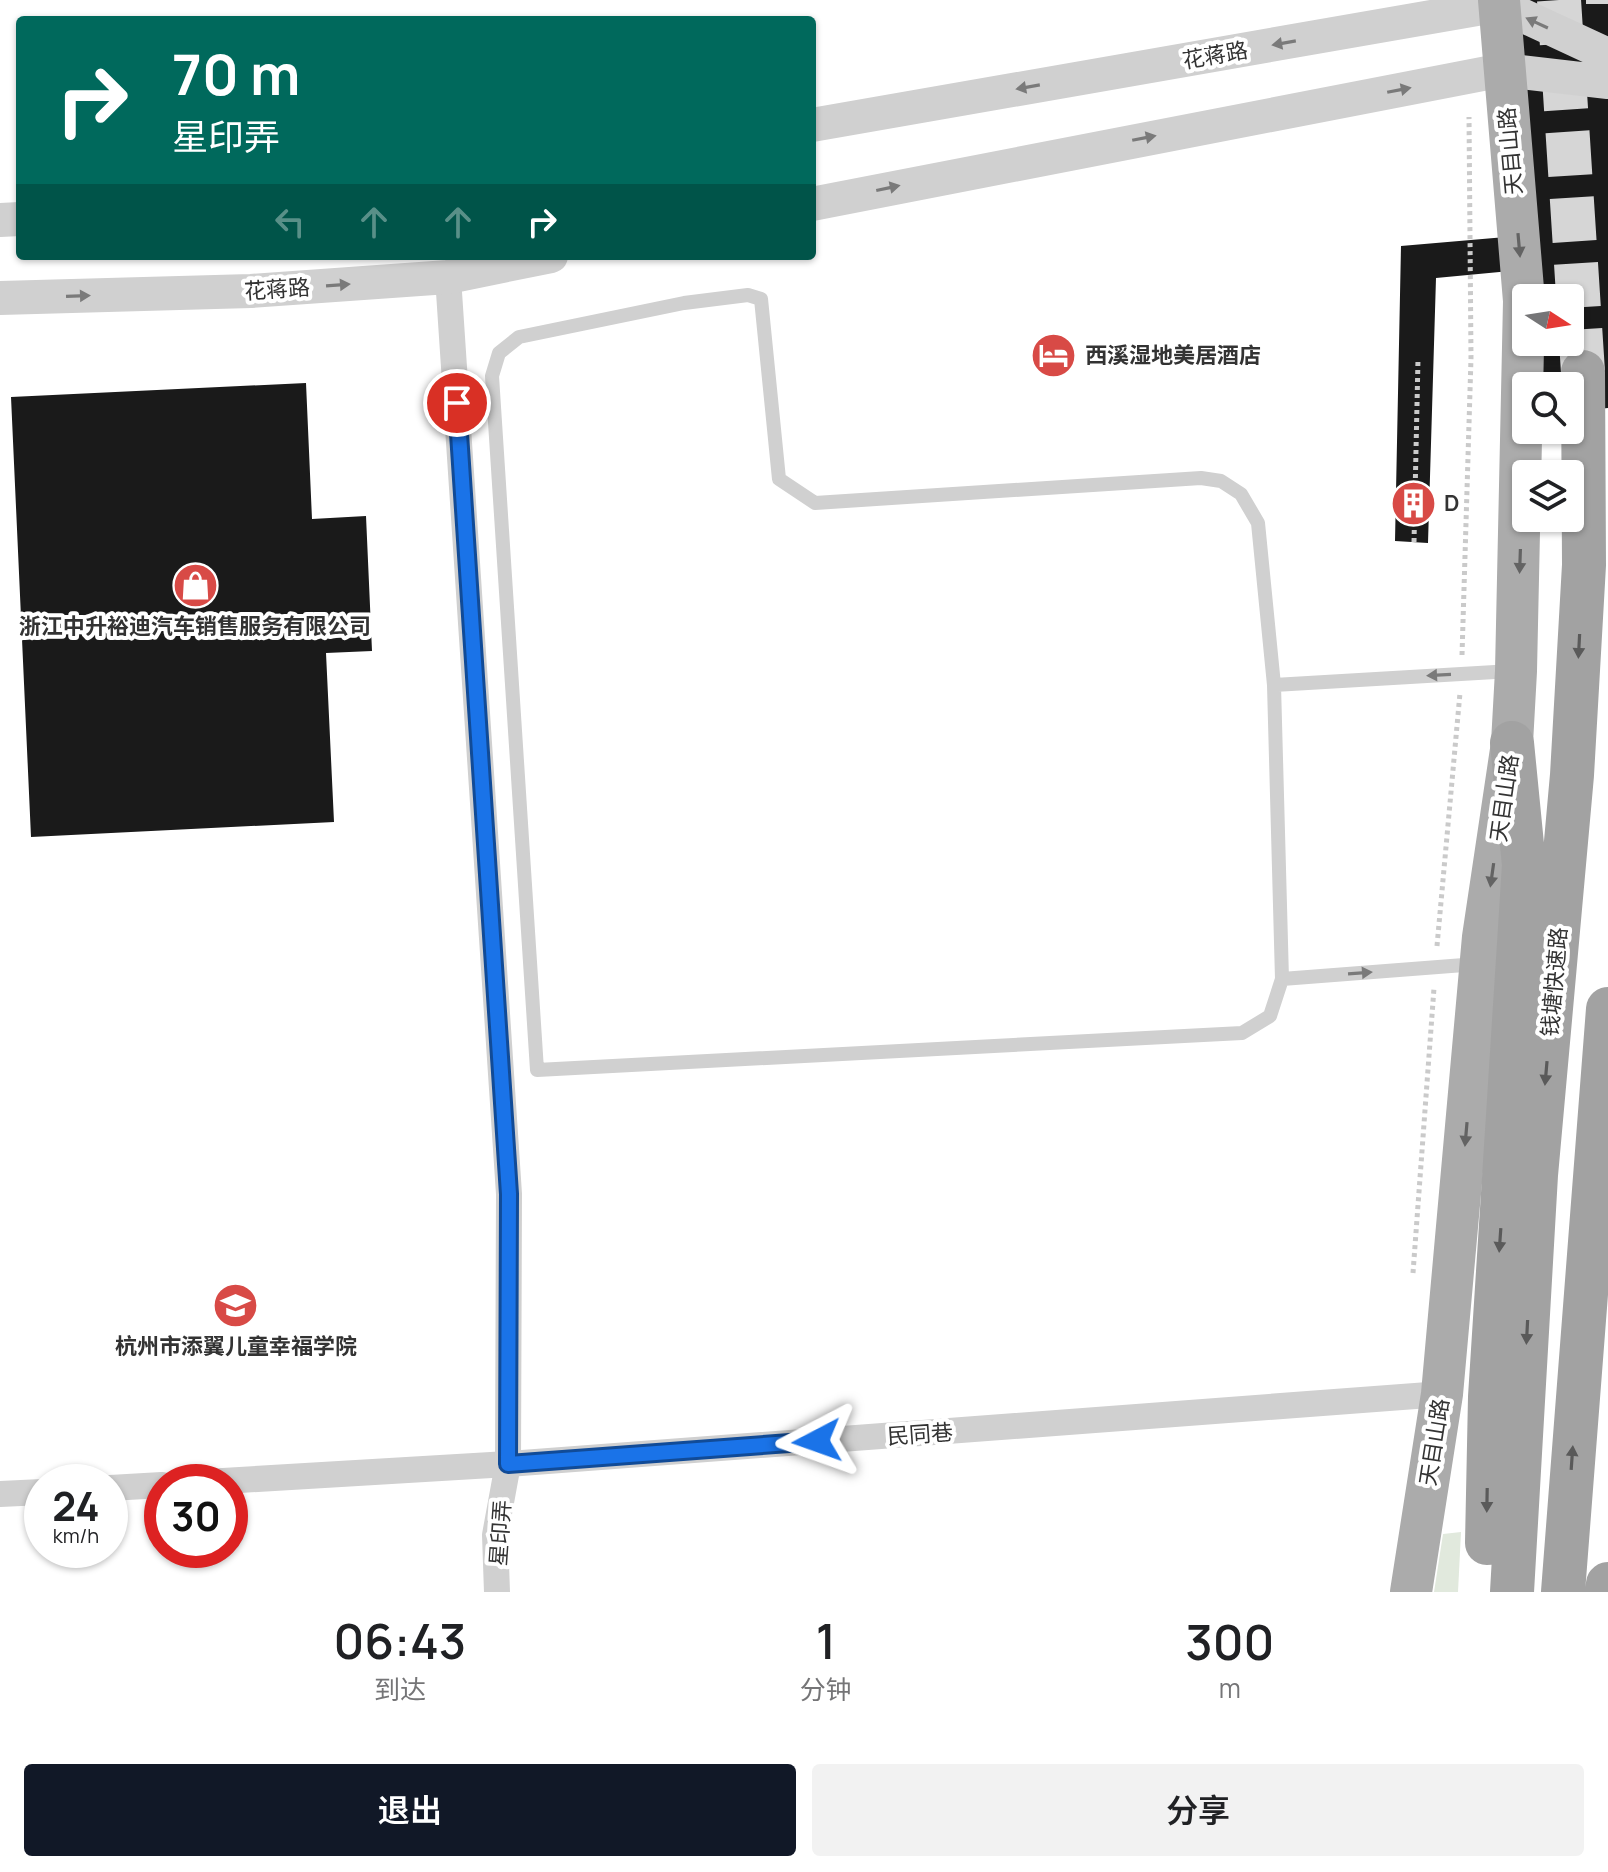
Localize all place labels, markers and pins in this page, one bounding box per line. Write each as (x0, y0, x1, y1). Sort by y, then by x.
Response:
hotel icon: 西溪湿地美居酒店 (1030, 331, 1078, 379)
place label: 西溪湿地美居酒店 (1085, 340, 1261, 370)
pin (423, 369, 491, 437)
building icon: D (1389, 479, 1437, 527)
place label: D (1444, 488, 1459, 518)
shop icon: 浙江中升裕迪汽车销售服务有限公司 (171, 561, 219, 609)
place label: 浙江中升裕迪汽车销售服务有限公司 (19, 611, 371, 641)
school or university icon: 杭州市添翼儿童幸福学院 (212, 1281, 260, 1329)
place label: 杭州市添翼儿童幸福学院 (115, 1331, 357, 1361)

